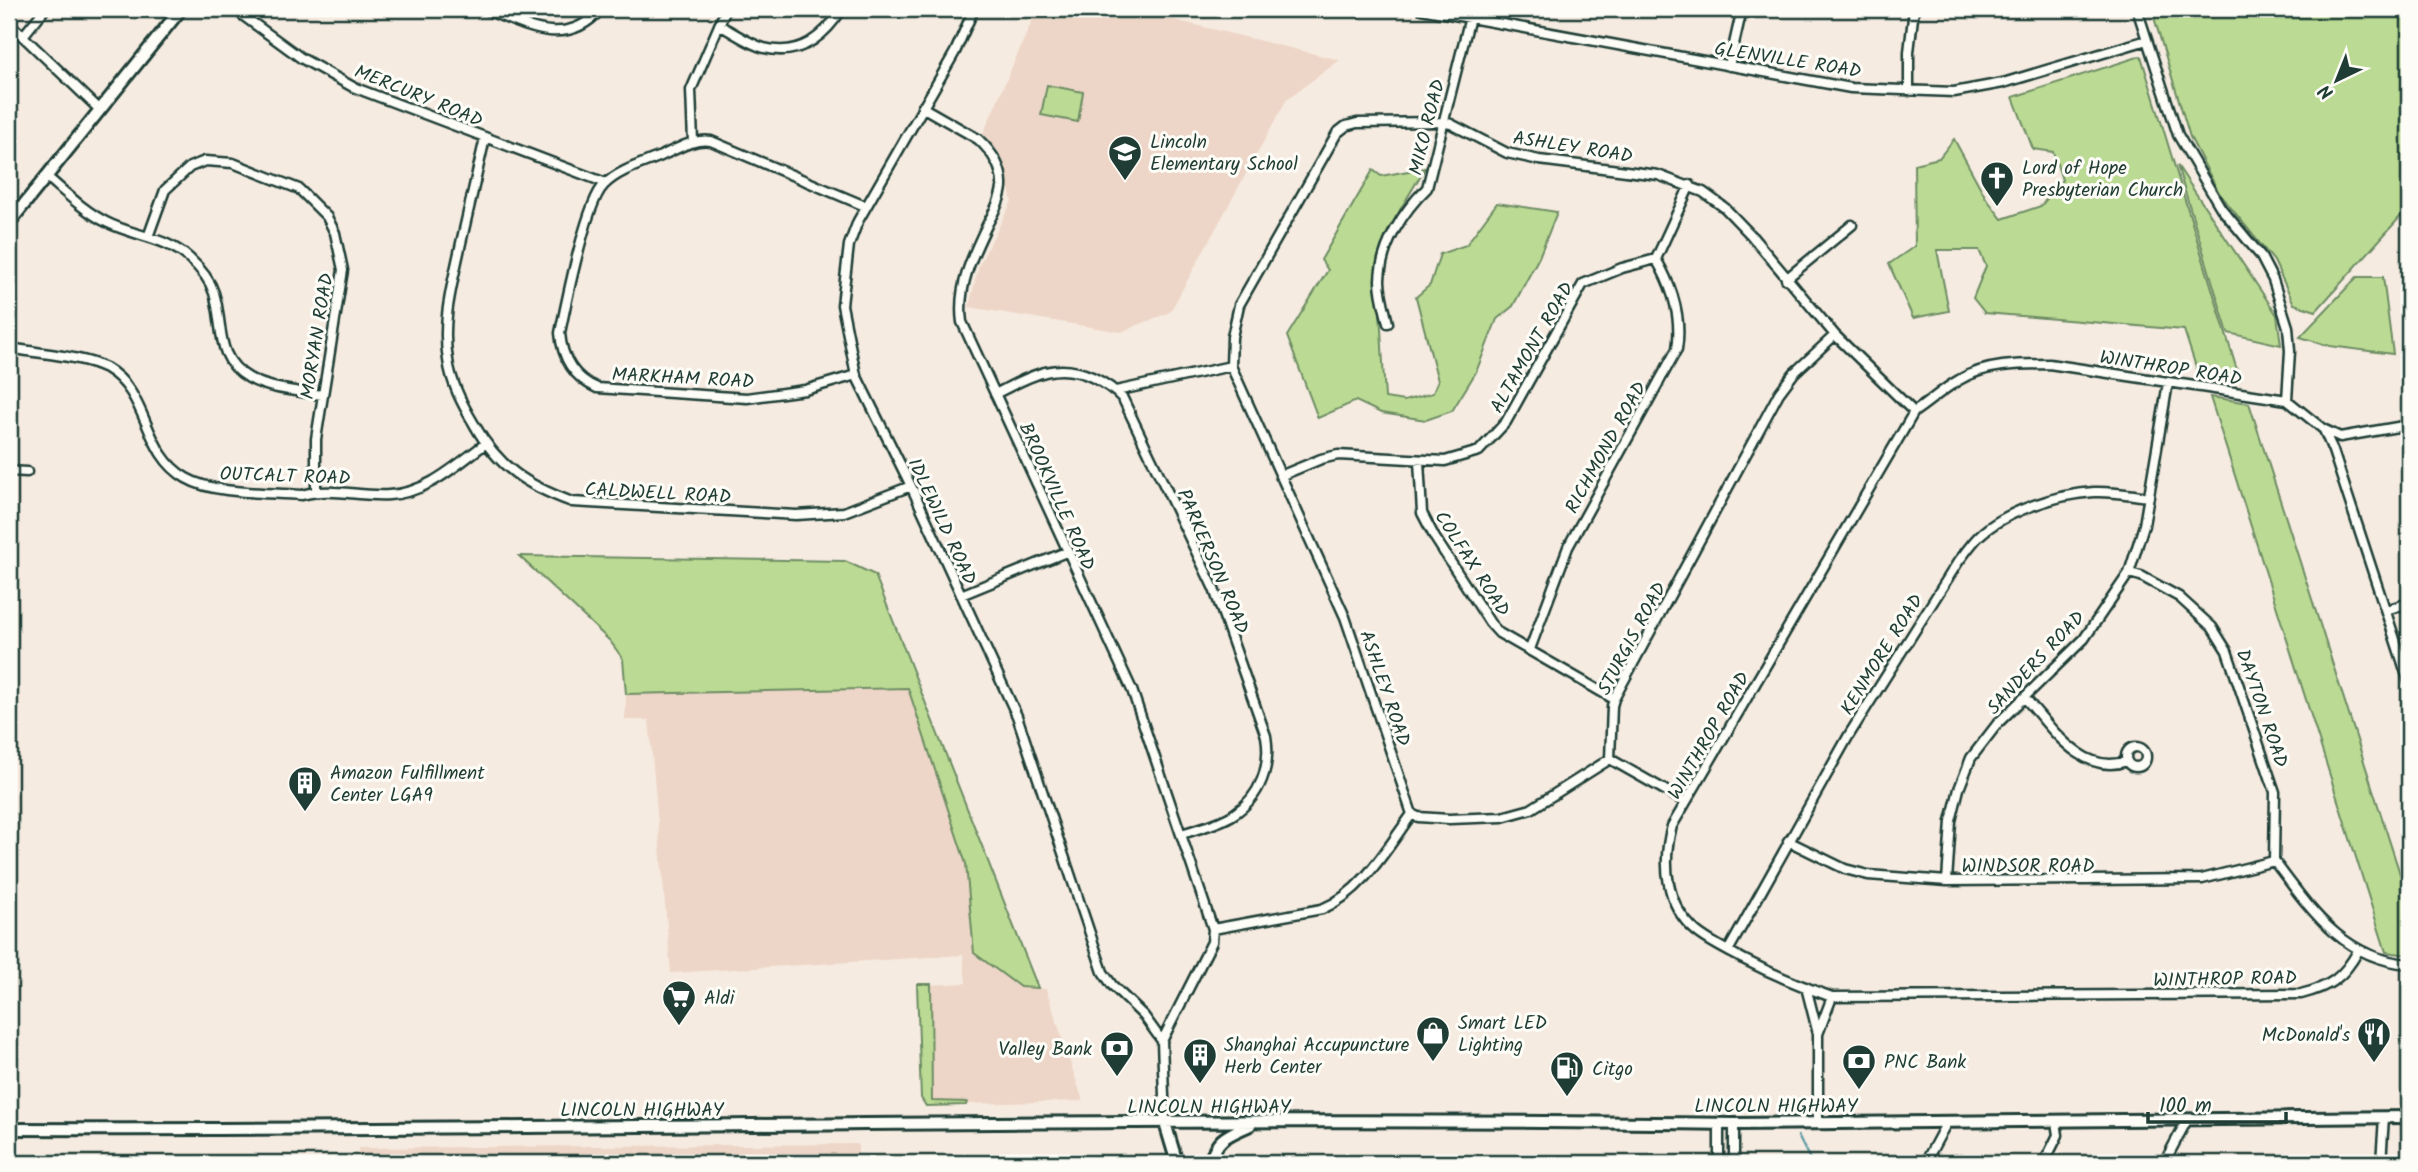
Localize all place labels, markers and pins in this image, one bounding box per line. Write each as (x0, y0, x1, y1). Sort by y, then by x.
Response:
place label: Lincoln Elementary School (1150, 128, 1298, 180)
school or university icon: Lincoln Elementary School (1106, 133, 1144, 182)
place label: Lord of Hope Presbyterian Church (2022, 154, 2183, 206)
church icon: Lord of Hope Presbyterian Church (1978, 159, 2016, 208)
place label: Amazon Fulfillment Center LGA9 (330, 759, 485, 811)
building icon: Amazon Fulfillment Center LGA9 (286, 764, 324, 813)
supermarket icon: Aldi (660, 978, 698, 1027)
place label: Aldi (704, 984, 736, 1014)
place label: Smart LED Lighting (1458, 1009, 1547, 1061)
shop icon: Smart LED Lighting (1414, 1014, 1452, 1063)
restaurant icon: McDonald's (2355, 1015, 2393, 1064)
place label: McDonald's (2262, 1021, 2350, 1051)
bank icon: Valley Bank (1098, 1029, 1136, 1078)
place label: Shanghai Accupuncture Herb Center (1224, 1031, 1410, 1083)
place label: Valley Bank (999, 1035, 1092, 1065)
building icon: Shanghai Accupuncture Herb Center (1181, 1036, 1219, 1085)
bank icon: PNC Bank (1840, 1042, 1878, 1091)
place label: PNC Bank (1884, 1048, 1966, 1078)
fuel station icon: Citgo (1548, 1049, 1586, 1098)
place label: Citgo (1592, 1055, 1633, 1085)

